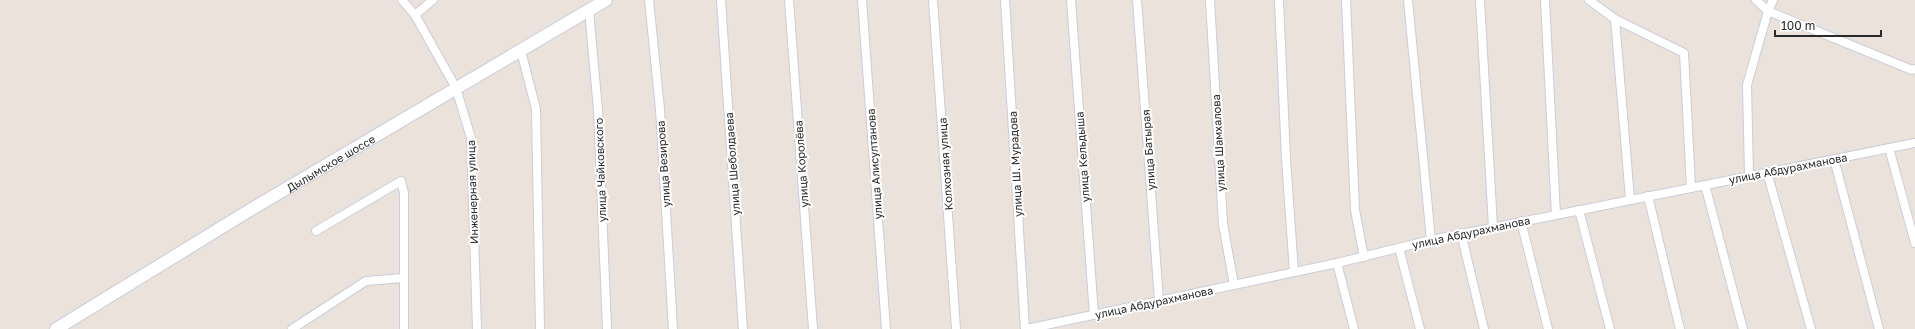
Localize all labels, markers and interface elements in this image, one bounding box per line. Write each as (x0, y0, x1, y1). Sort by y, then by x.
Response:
scale bar (1775, 12, 1881, 38)
text: 100 m (1781, 18, 1815, 33)
street label: улица Шамхалова (1209, 94, 1227, 192)
street label: улица Алисултанова (864, 108, 884, 220)
street label: улица Батырая (1139, 109, 1157, 191)
street label: улица Ш. Мурадова (1006, 111, 1024, 217)
street label: улица Кельдыша (1072, 111, 1092, 203)
street label: улица Шеболдаева (722, 112, 742, 216)
street label: улица Чайковского (592, 117, 608, 222)
street label: Колхозная улица (935, 117, 955, 211)
street label: улица Везирова (653, 120, 673, 208)
street label: улица Королёва (791, 120, 811, 208)
street label: Дылымское шоссе (284, 131, 377, 194)
street label: Инженерная улица (464, 140, 480, 244)
street label: улица Абдурахманова (1728, 150, 1848, 186)
street label: улица Абдурахманова (1411, 213, 1531, 251)
street label: улица Абдурахманова (1094, 283, 1214, 321)

